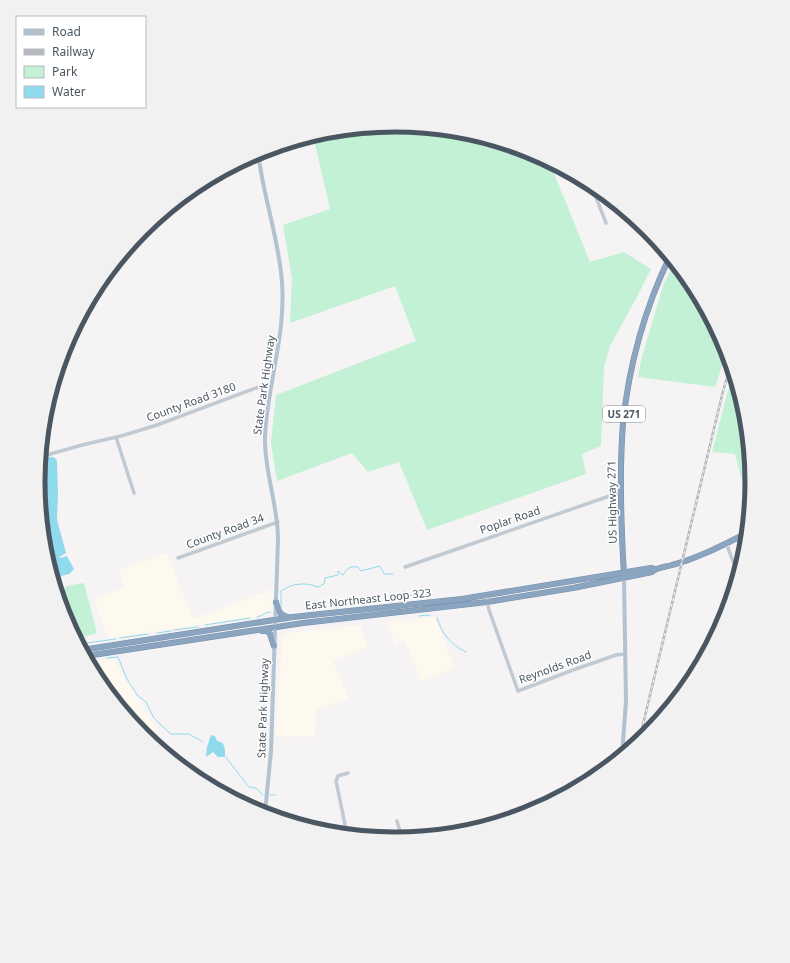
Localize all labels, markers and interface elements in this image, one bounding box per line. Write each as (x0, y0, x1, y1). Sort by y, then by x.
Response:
legend (16, 16, 146, 108)
text: Road (52, 23, 81, 40)
text: Railway (52, 43, 96, 60)
text: Park (52, 63, 78, 80)
text: Water (52, 83, 86, 100)
street label: State Park Highway (249, 334, 278, 436)
street label: County Road 3180 (144, 378, 238, 425)
road number: US 271 (603, 406, 645, 422)
street label: US Highway 271 (603, 460, 620, 544)
street label: Poplar Road (478, 502, 542, 537)
street label: County Road 34 (184, 509, 266, 552)
street label: East Northeast Loop 323 (304, 584, 432, 613)
street label: Reynolds Road (517, 646, 593, 687)
street label: State Park Highway (253, 657, 272, 758)

